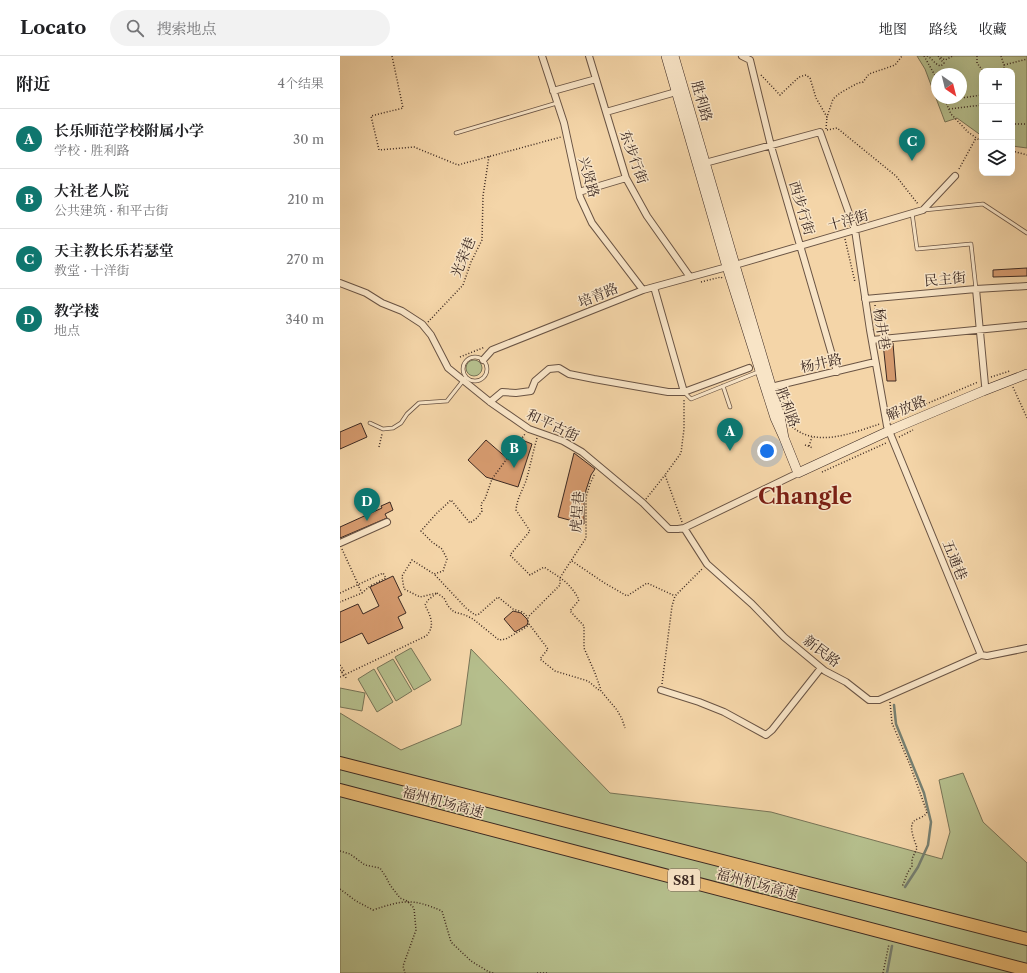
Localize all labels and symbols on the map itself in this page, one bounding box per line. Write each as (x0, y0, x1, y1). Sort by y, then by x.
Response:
north arrow (931, 68, 967, 104)
street label: 胜利路 (688, 78, 716, 124)
street label: 东步行街 (616, 128, 652, 186)
pin: C (899, 128, 925, 161)
street label: 兴贤路 (575, 154, 603, 200)
street label: 西步行街 (785, 179, 819, 237)
street label: 十洋街 (825, 206, 871, 234)
street label: 光荣巷 (447, 234, 479, 280)
street label: 民主街 (923, 268, 967, 290)
street label: 培青路 (575, 279, 621, 311)
street label: 杨井巷 (870, 307, 894, 351)
street label: 杨井路 (799, 350, 843, 376)
street label: 胜利路 (772, 384, 804, 430)
street label: 解放路 (883, 392, 929, 424)
street label: 和平古街 (524, 405, 582, 445)
pin: A (717, 418, 743, 451)
pin: B (501, 435, 527, 468)
your location (757, 441, 777, 461)
district label: Changle (758, 483, 852, 510)
pin: D (354, 488, 380, 521)
street label: 虎埕巷 (566, 490, 588, 534)
street label: 五通巷 (939, 537, 971, 583)
street label: 新民路 (800, 631, 844, 671)
street label: 福州机场高速 (400, 782, 486, 822)
street label: 福州机场高速 (714, 864, 800, 904)
road number: S81 (668, 869, 700, 891)

